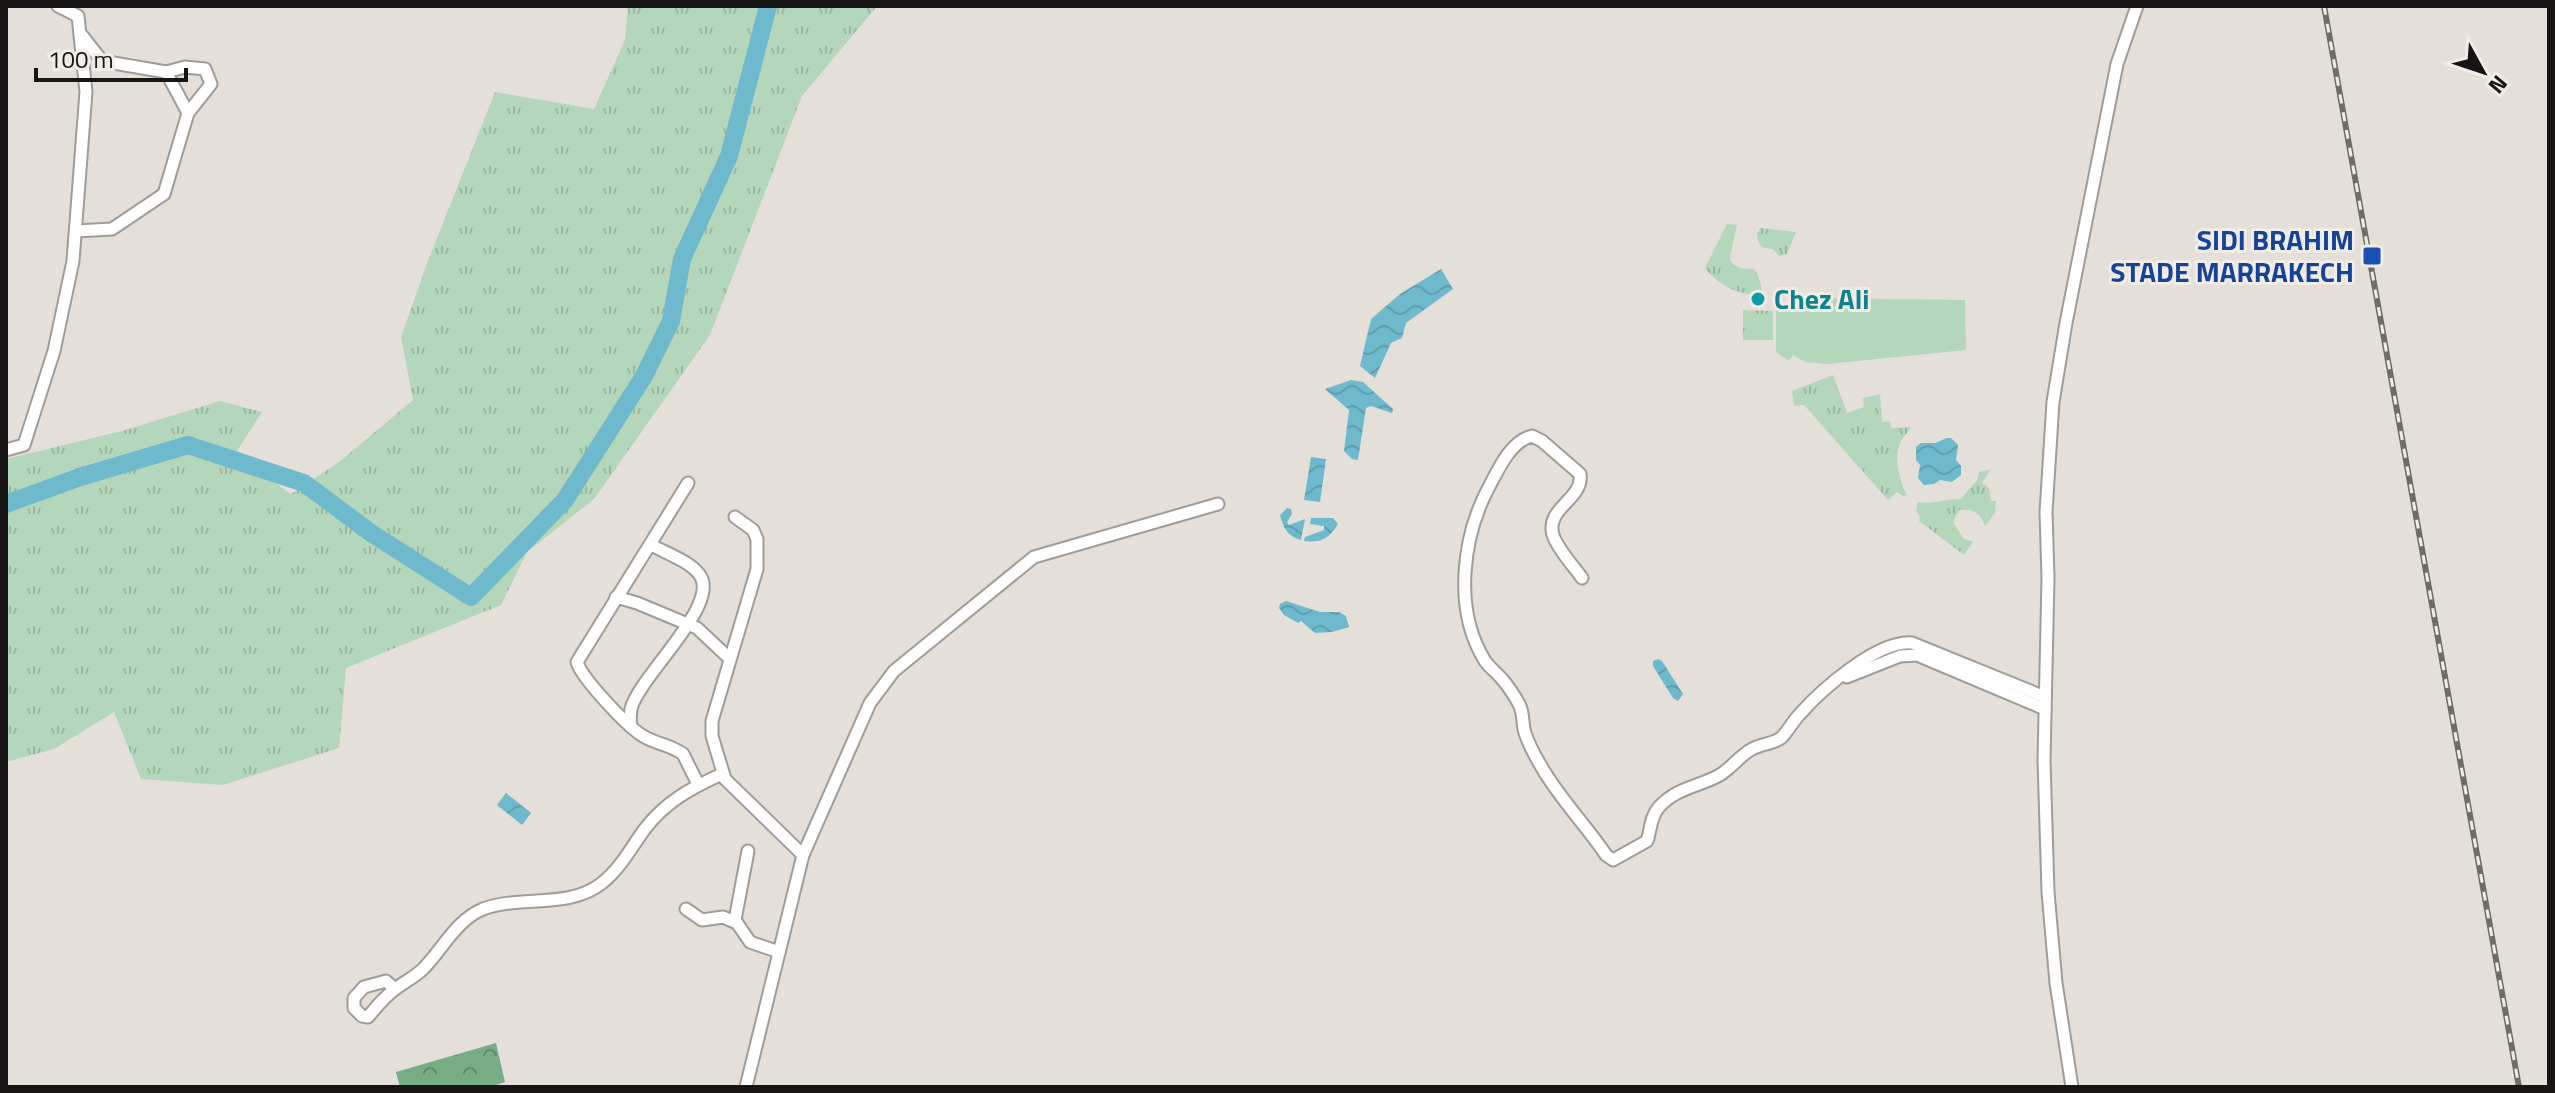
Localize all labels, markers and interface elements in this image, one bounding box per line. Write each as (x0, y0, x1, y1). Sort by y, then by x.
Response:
scale bar (36, 32, 186, 82)
north arrow (2443, 32, 2523, 112)
text: 100 m (48, 41, 114, 77)
text: N (2480, 68, 2516, 102)
place label: SIDI BRAHIM STADE MARRAKECH (2110, 218, 2354, 293)
marker: SIDI BRAHIM STADE MARRAKECH (2361, 245, 2383, 267)
place label: Chez Ali (1774, 277, 1869, 320)
marker: Chez Ali (1749, 290, 1767, 308)

